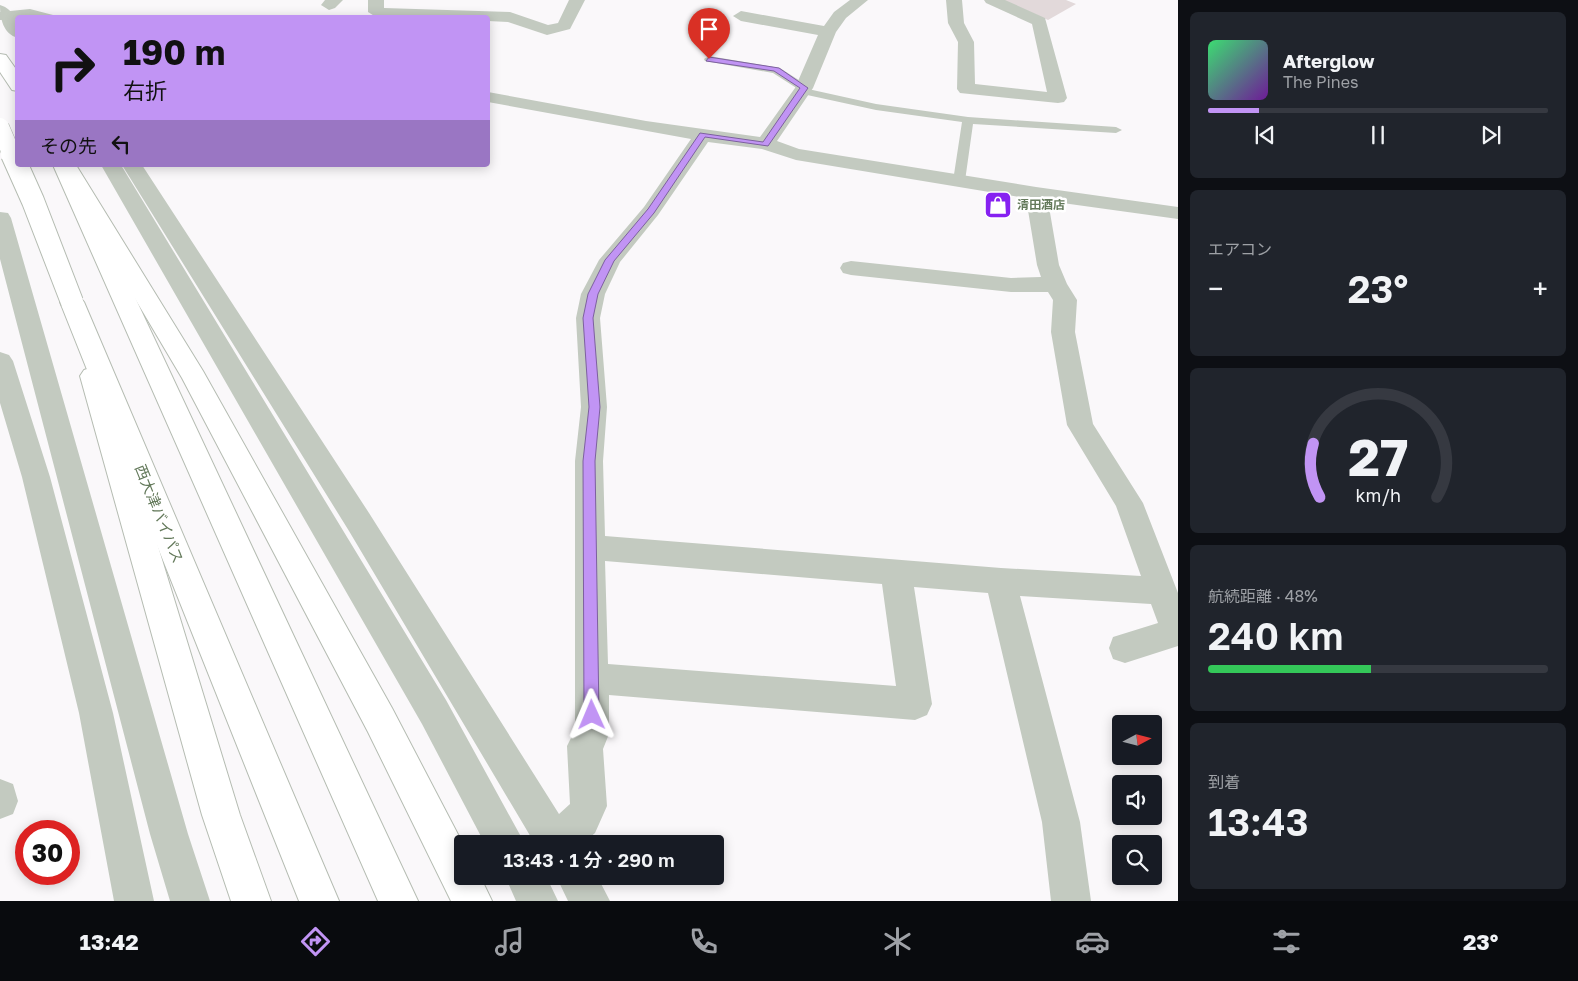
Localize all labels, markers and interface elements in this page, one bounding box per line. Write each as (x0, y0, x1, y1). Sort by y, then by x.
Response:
pin (688, 8, 730, 59)
icon: arrive (695, 15, 723, 43)
text: 190 m (123, 31, 225, 73)
icon: right (40, 35, 105, 100)
text: Afterglow (1283, 49, 1374, 72)
text: The Pines (1283, 72, 1358, 92)
text: 右折 (123, 77, 167, 104)
icon: previous (1251, 121, 1279, 149)
icon: pause (1364, 121, 1392, 149)
icon: next (1477, 121, 1505, 149)
icon: left (107, 130, 135, 158)
text: その先 (40, 134, 97, 157)
shop icon: 清田酒店 (983, 190, 1013, 220)
place label: 清田酒店 (1017, 197, 1065, 212)
text: エアコン (1208, 239, 1272, 259)
text: 23° (1348, 266, 1408, 311)
text: − (1208, 272, 1223, 305)
text: + (1533, 272, 1548, 305)
text: 27 (1348, 425, 1408, 487)
street label: 西大津バイパス (132, 462, 188, 566)
text: km/h (1355, 484, 1401, 506)
text: 航続距離 · 48% (1208, 586, 1318, 606)
text: 240 km (1208, 613, 1344, 658)
position arrow (565, 688, 617, 740)
north arrow (1112, 715, 1162, 765)
map controls (1112, 715, 1162, 885)
text: 到着 (1208, 772, 1240, 792)
button: sound (1112, 775, 1162, 825)
text: 13:43 (1208, 799, 1309, 844)
speed limit sign: 30 (15, 820, 80, 885)
button: search (1112, 835, 1162, 885)
text: 13:43 · 1 分 · 290 m (503, 848, 675, 871)
icon: directions (298, 924, 333, 959)
icon: music (492, 924, 527, 959)
icon: phone (686, 924, 721, 959)
icon: climate (880, 924, 915, 959)
icon: car (1075, 924, 1110, 959)
icon: filters (1269, 924, 1304, 959)
text: 13:42 (80, 928, 139, 955)
text: 23° (1463, 928, 1498, 955)

